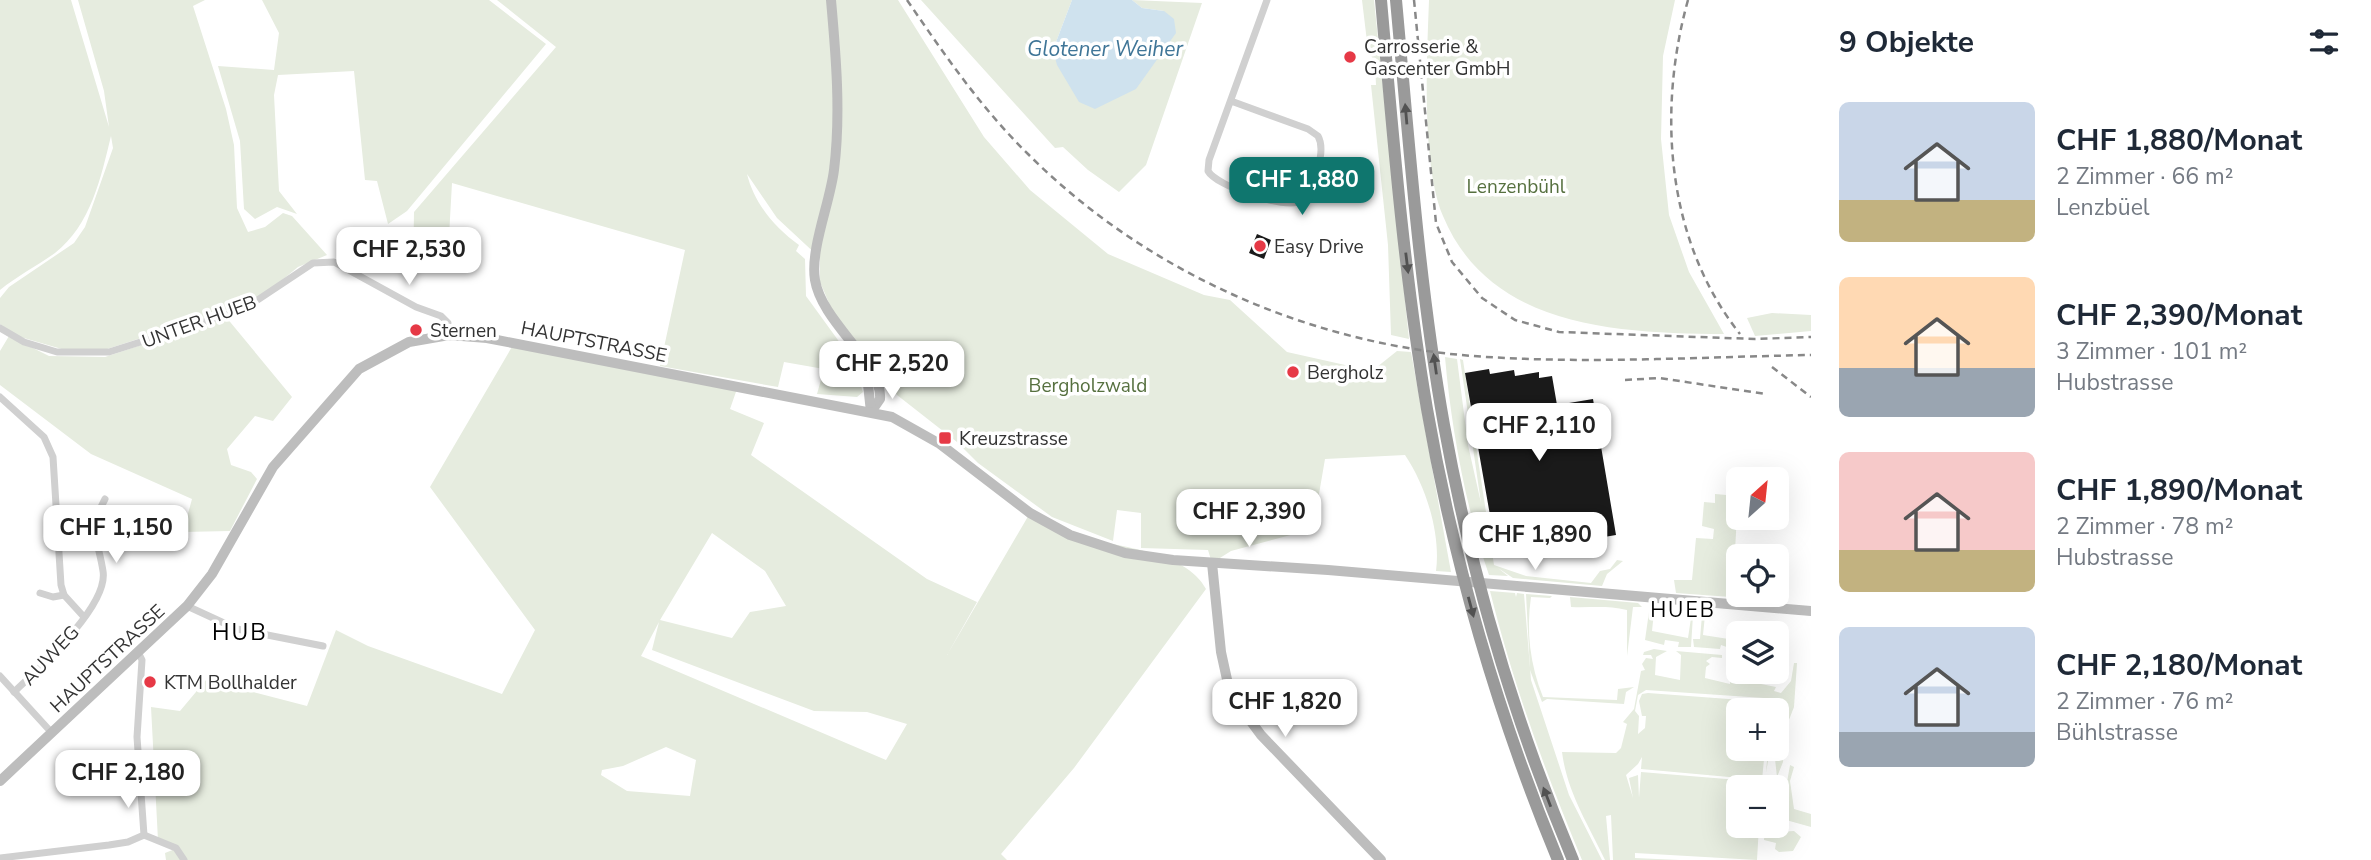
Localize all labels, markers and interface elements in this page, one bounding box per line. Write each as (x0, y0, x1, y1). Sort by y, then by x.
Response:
text: 9 Objekte (1839, 22, 1974, 63)
icon: filters (2305, 23, 2343, 61)
place label: Carrosserie & Gascenter GmbH (1364, 34, 1510, 82)
water label: Glotener Weiher (1027, 35, 1183, 63)
marker: Carrosserie & Gascenter GmbH (1342, 49, 1358, 65)
one-way arrow (1400, 102, 1411, 124)
text: CHF 1,880/Monat (2056, 120, 2302, 161)
icon: home (1895, 130, 1979, 214)
pin: CHF 1,880 (1222, 158, 1382, 217)
text: 2 Zimmer · 66 m² (2056, 161, 2233, 192)
text: CHF 1,880 (1245, 164, 1359, 195)
park label: Lenzenbühl (1467, 174, 1566, 200)
text: Lenzbüel (2056, 192, 2150, 223)
pin: CHF 2,530 (329, 228, 489, 287)
text: CHF 2,530 (352, 234, 466, 265)
place label: Easy Drive (1274, 234, 1364, 260)
marker: Easy Drive (1252, 238, 1268, 254)
one-way arrow (1401, 252, 1412, 274)
street label: UNTER HUEB (138, 289, 260, 355)
text: CHF 2,390/Monat (2056, 295, 2302, 336)
icon: home (1895, 305, 1979, 389)
street label: HAUPTSTRASSE (519, 315, 669, 369)
place label: Sternen (430, 318, 497, 344)
marker: Sternen (408, 322, 424, 338)
text: 3 Zimmer · 101 m² (2056, 336, 2247, 367)
pin: CHF 2,520 (812, 342, 972, 401)
text: CHF 2,520 (835, 348, 949, 379)
one-way arrow (1429, 353, 1440, 375)
place label: Bergholz (1307, 360, 1384, 386)
marker: Bergholz (1285, 364, 1301, 380)
text: Hubstrasse (2056, 367, 2173, 398)
park label: Bergholzwald (1029, 373, 1147, 399)
pin: CHF 2,110 (1459, 404, 1619, 463)
text: CHF 2,110 (1482, 410, 1596, 441)
place label: Kreuzstrasse (959, 426, 1068, 452)
marker: Kreuzstrasse (937, 430, 953, 446)
north arrow (1726, 467, 1788, 530)
map controls (1726, 467, 1789, 838)
text: CHF 1,890/Monat (2056, 470, 2302, 511)
icon: home (1895, 480, 1979, 564)
pin: CHF 2,390 (1169, 490, 1329, 549)
text: CHF 2,390 (1192, 496, 1306, 527)
pin: CHF 1,150 (36, 505, 196, 565)
text: 2 Zimmer · 78 m² (2056, 511, 2233, 542)
text: CHF 1,150 (59, 512, 173, 543)
pin: CHF 1,890 (1455, 512, 1615, 572)
text: CHF 1,890 (1478, 519, 1592, 550)
text: Hubstrasse (2056, 542, 2173, 573)
button: locate (1726, 544, 1789, 607)
one-way arrow (1466, 596, 1477, 618)
district label: HUEB (1650, 596, 1716, 624)
street label: HAUPTSTRASSE (45, 599, 171, 719)
district label: HUB (212, 617, 268, 648)
street label: AUWEG (16, 620, 85, 691)
button: layers (1726, 621, 1789, 684)
text: CHF 2,180/Monat (2056, 645, 2302, 686)
icon: home (1895, 655, 1979, 739)
place label: KTM Bollhalder (164, 670, 297, 696)
marker: KTM Bollhalder (142, 674, 158, 690)
pin: CHF 1,820 (1205, 680, 1365, 739)
text: CHF 1,820 (1228, 686, 1342, 717)
text: 2 Zimmer · 76 m² (2056, 686, 2233, 717)
button: + (1726, 698, 1789, 761)
text: Bühlstrasse (2056, 717, 2178, 748)
pin: CHF 2,180 (48, 750, 208, 810)
text: CHF 2,180 (71, 757, 185, 788)
button: − (1726, 775, 1789, 838)
one-way arrow (1542, 786, 1553, 807)

